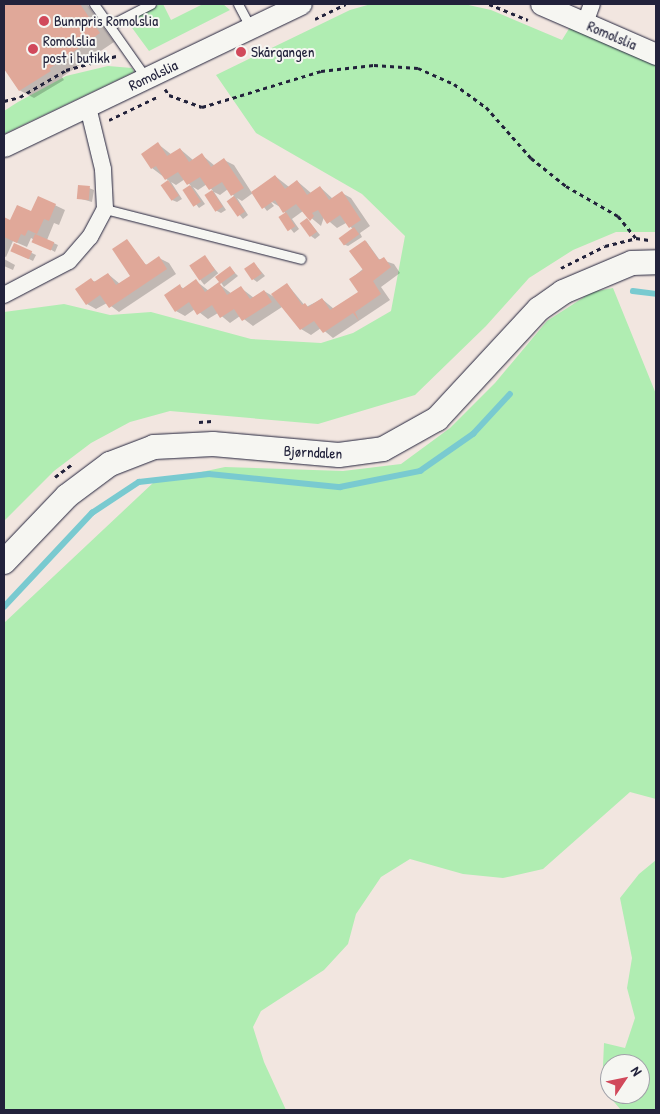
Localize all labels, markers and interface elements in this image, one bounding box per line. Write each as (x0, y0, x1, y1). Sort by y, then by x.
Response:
place label: Bunnpris Romolslia (54, 12, 158, 30)
marker: Bunnpris Romolslia (38, 15, 50, 27)
street label: Romolslia (585, 17, 639, 53)
place label: Romolslia post i butikk (43, 31, 110, 66)
marker: Romolslia post i butikk (27, 43, 39, 55)
place label: Skårgangen (251, 43, 315, 61)
marker: Skårgangen (235, 46, 247, 58)
street label: Romolslia (126, 56, 180, 94)
street label: Bjørndalen (283, 441, 343, 463)
north arrow (600, 1054, 650, 1104)
text: N (627, 1062, 647, 1079)

